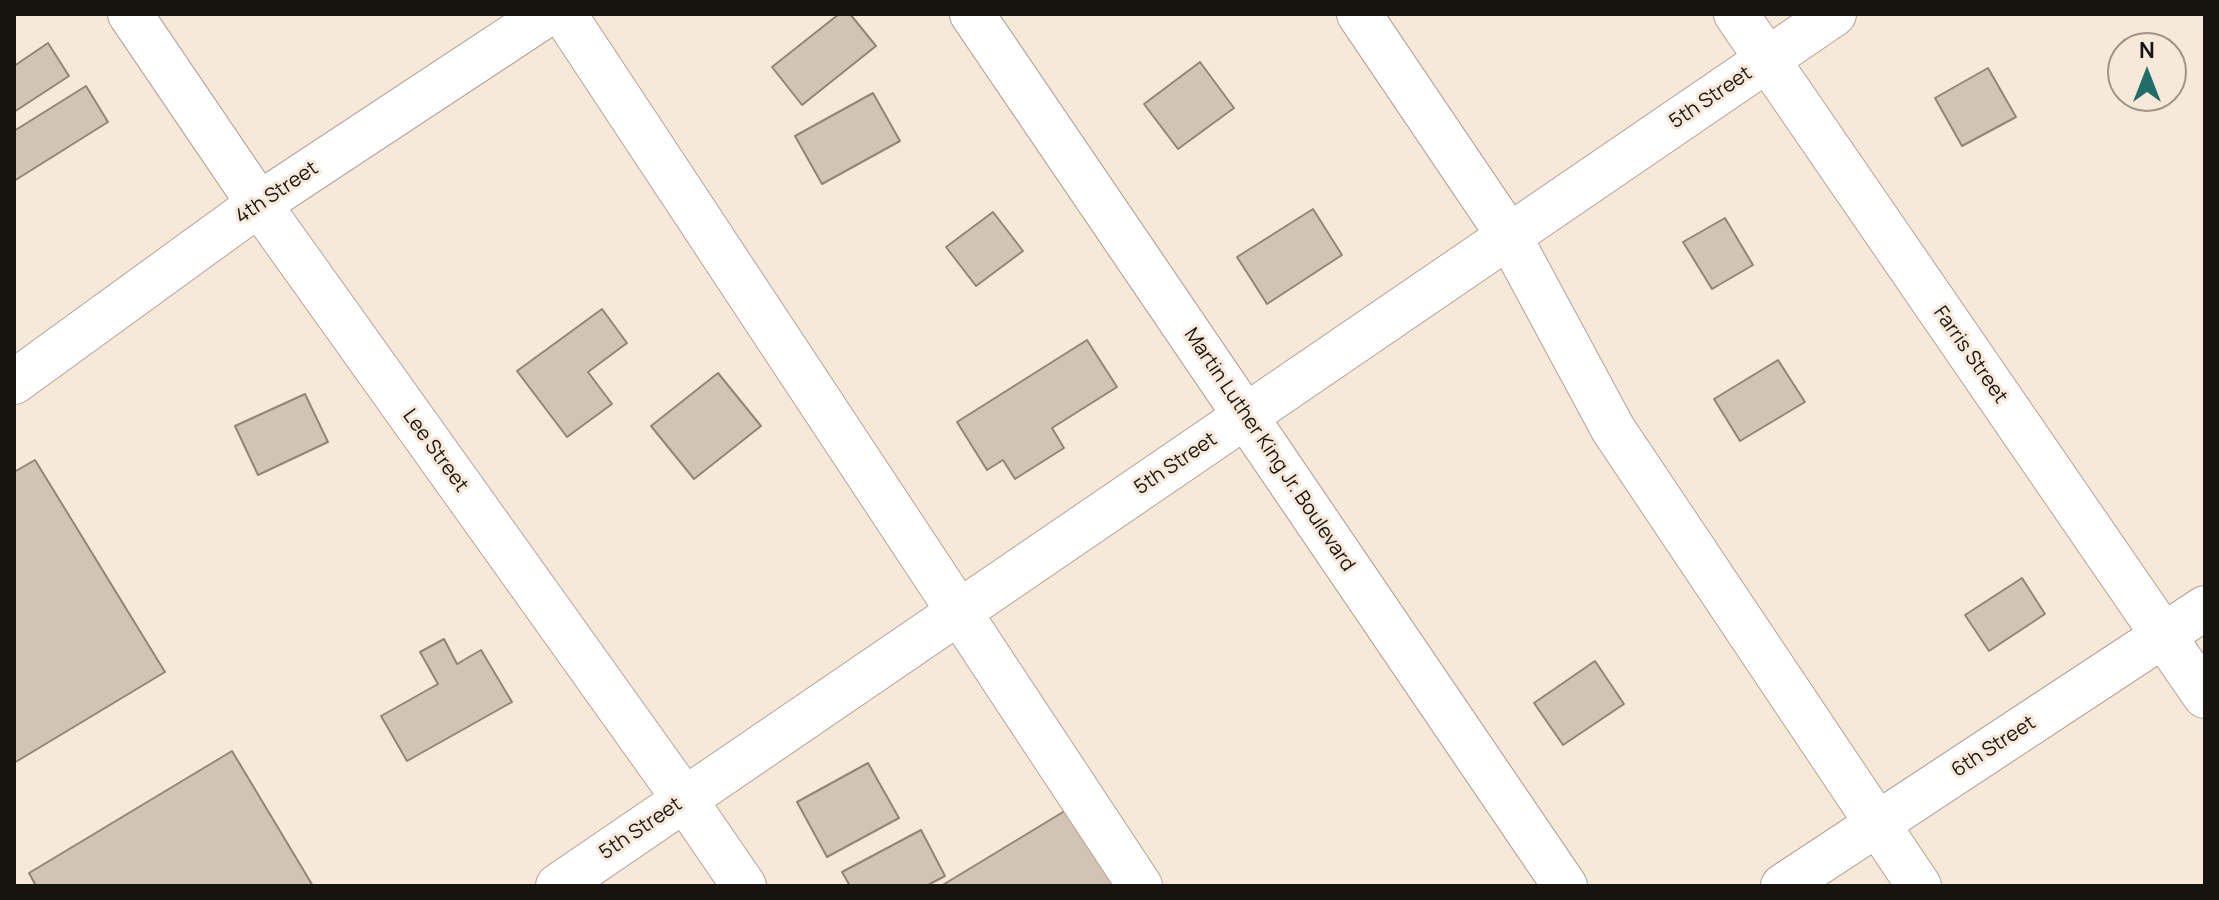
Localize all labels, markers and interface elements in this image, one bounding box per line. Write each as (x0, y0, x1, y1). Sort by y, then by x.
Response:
north arrow (2107, 32, 2187, 112)
text: N (2139, 35, 2155, 65)
street label: 5th Street (1665, 62, 1757, 134)
street label: 4th Street (231, 157, 323, 229)
street label: Farris Street (1928, 302, 2012, 408)
street label: Martin Luther King Jr. Boulevard (1178, 324, 1360, 576)
street label: Lee Street (397, 405, 473, 497)
street label: 5th Street (1130, 428, 1222, 500)
street label: 6th Street (1948, 711, 2040, 783)
street label: 5th Street (595, 793, 687, 865)

